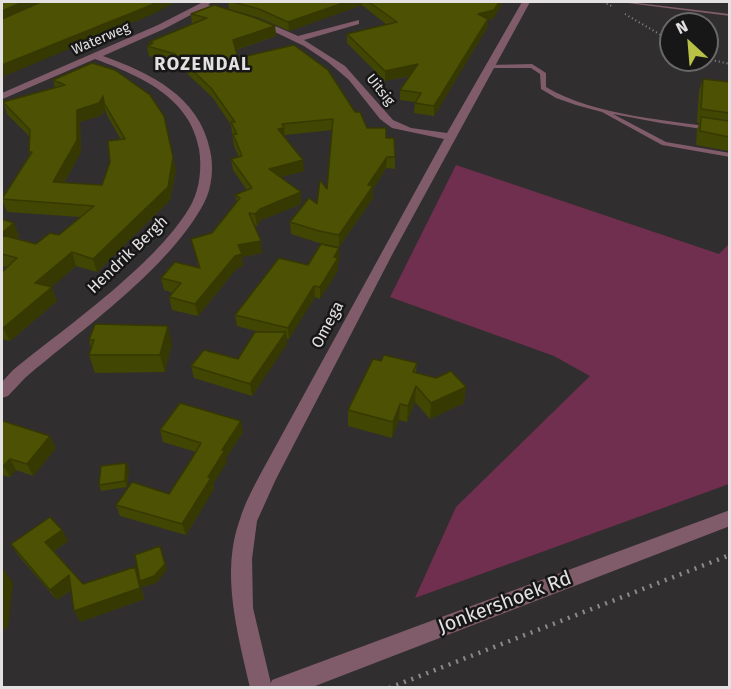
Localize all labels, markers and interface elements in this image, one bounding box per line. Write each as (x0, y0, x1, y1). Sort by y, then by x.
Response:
north arrow (659, 12, 719, 72)
text: N (673, 16, 691, 38)
street label: Waterweg (69, 19, 133, 59)
district label: ROZENDAL (154, 54, 252, 76)
street label: Uitsig (362, 71, 398, 109)
street label: Hendrik Bergh (84, 212, 172, 298)
street label: Omega (308, 298, 348, 352)
street label: Jonkershoek Rd (435, 567, 575, 639)

